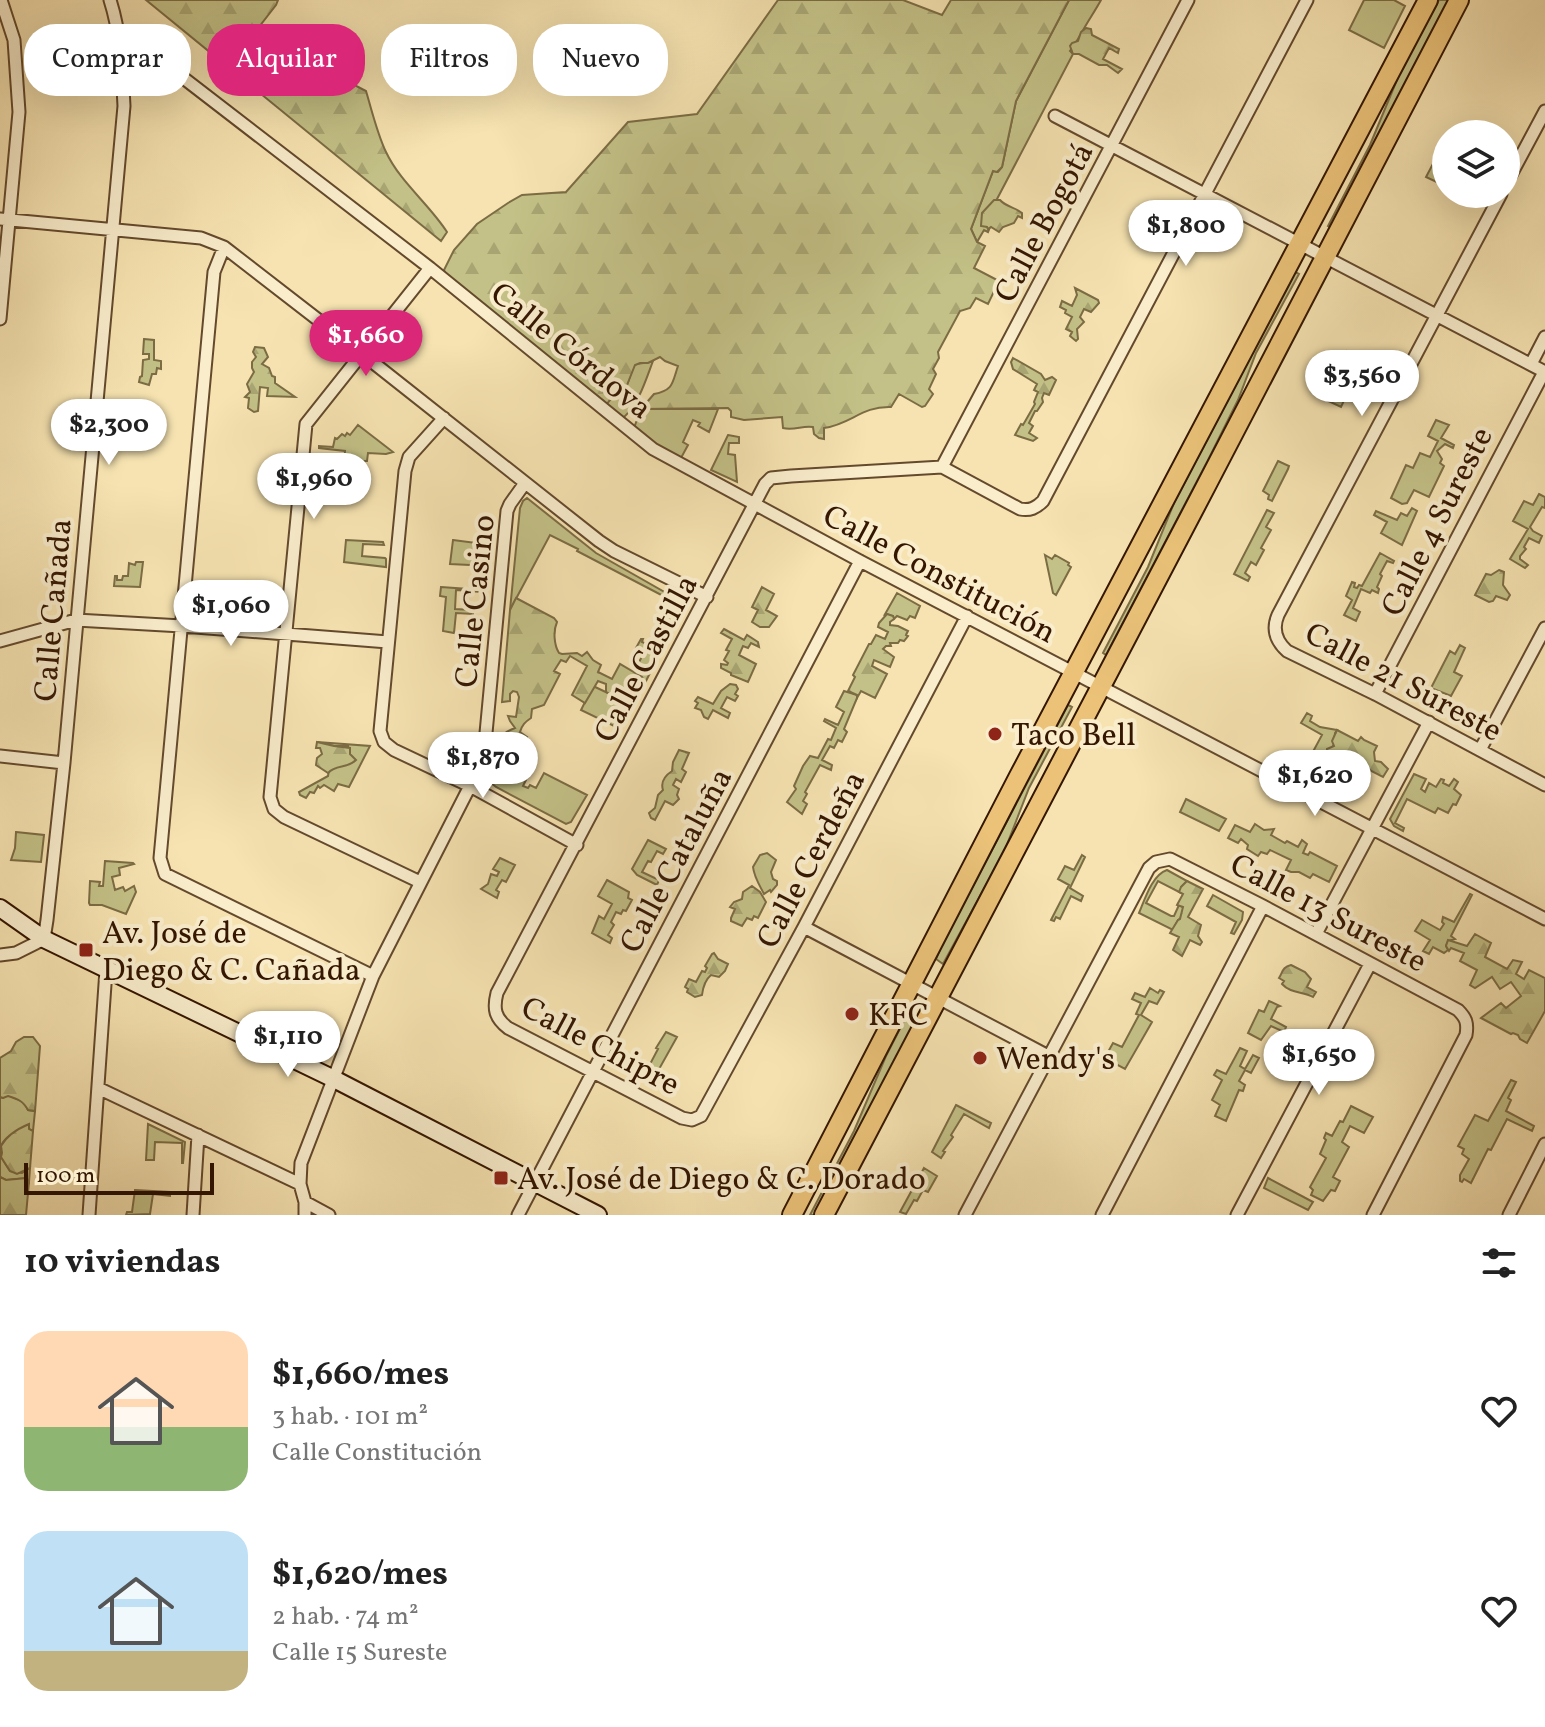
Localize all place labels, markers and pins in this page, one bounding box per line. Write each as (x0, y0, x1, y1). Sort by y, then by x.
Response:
pin: $1,800 (1121, 200, 1251, 268)
pin: $1,660 (301, 310, 431, 378)
pin: $3,560 (1297, 350, 1427, 418)
pin: $2,300 (44, 399, 174, 467)
pin: $1,960 (249, 453, 379, 521)
pin: $1,060 (166, 580, 296, 648)
place label: Taco Bell (1011, 715, 1136, 759)
marker: Taco Bell (986, 725, 1004, 743)
pin: $1,870 (418, 732, 548, 800)
pin: $1,620 (1250, 750, 1380, 818)
place label: Av. José de Diego & C. Cañada (102, 913, 361, 994)
marker: Av. José de Diego & C. Cañada (77, 941, 95, 959)
place label: KFC (868, 995, 929, 1039)
marker: KFC (843, 1005, 861, 1023)
pin: $1,110 (223, 1011, 353, 1079)
pin: $1,650 (1254, 1029, 1384, 1097)
place label: Wendy's (996, 1039, 1115, 1083)
marker: Wendy's (971, 1049, 989, 1067)
place label: Av. José de Diego & C. Dorado (517, 1159, 926, 1203)
marker: Av. José de Diego & C. Dorado (492, 1169, 510, 1187)

